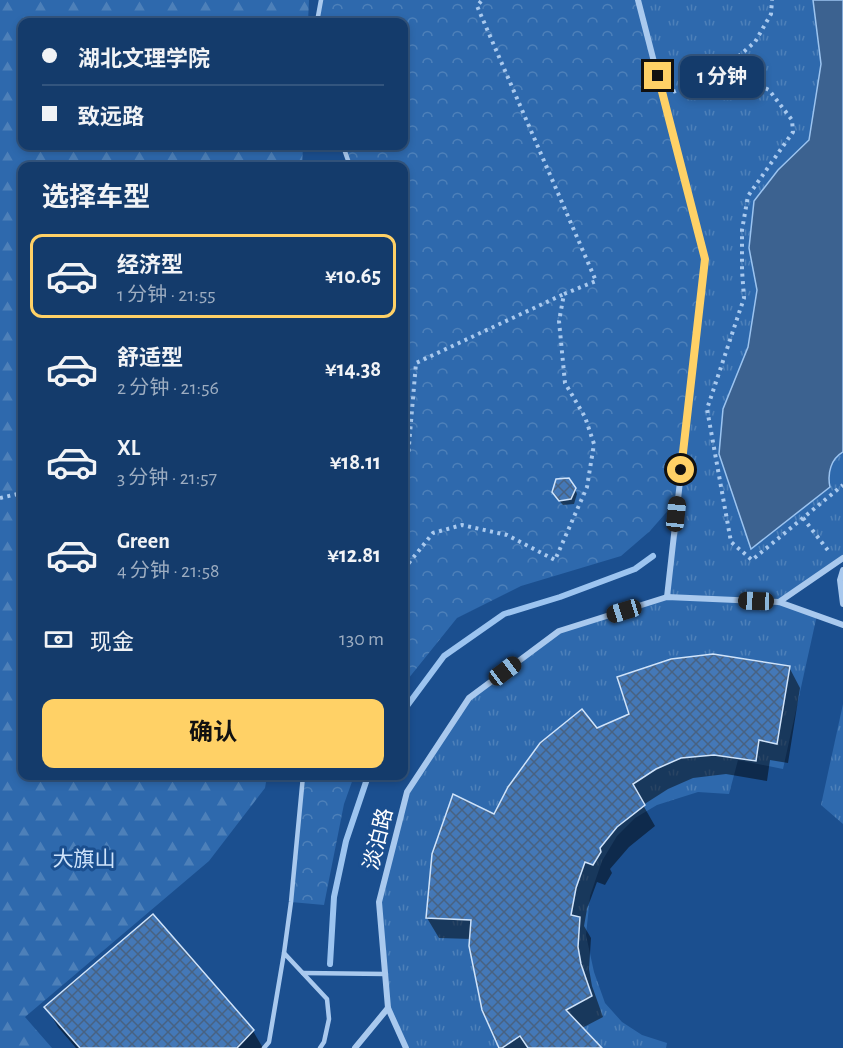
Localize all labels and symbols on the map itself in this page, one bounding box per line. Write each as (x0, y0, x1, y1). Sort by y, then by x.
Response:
callout: 1 分钟 (679, 55, 763, 97)
route end (644, 62, 671, 89)
route start (667, 456, 694, 483)
car (665, 495, 687, 533)
car (738, 591, 774, 611)
car (604, 597, 644, 625)
car (485, 653, 525, 689)
street label: 淡泊路 (360, 806, 396, 872)
park label: 大旗山 (53, 848, 116, 870)

